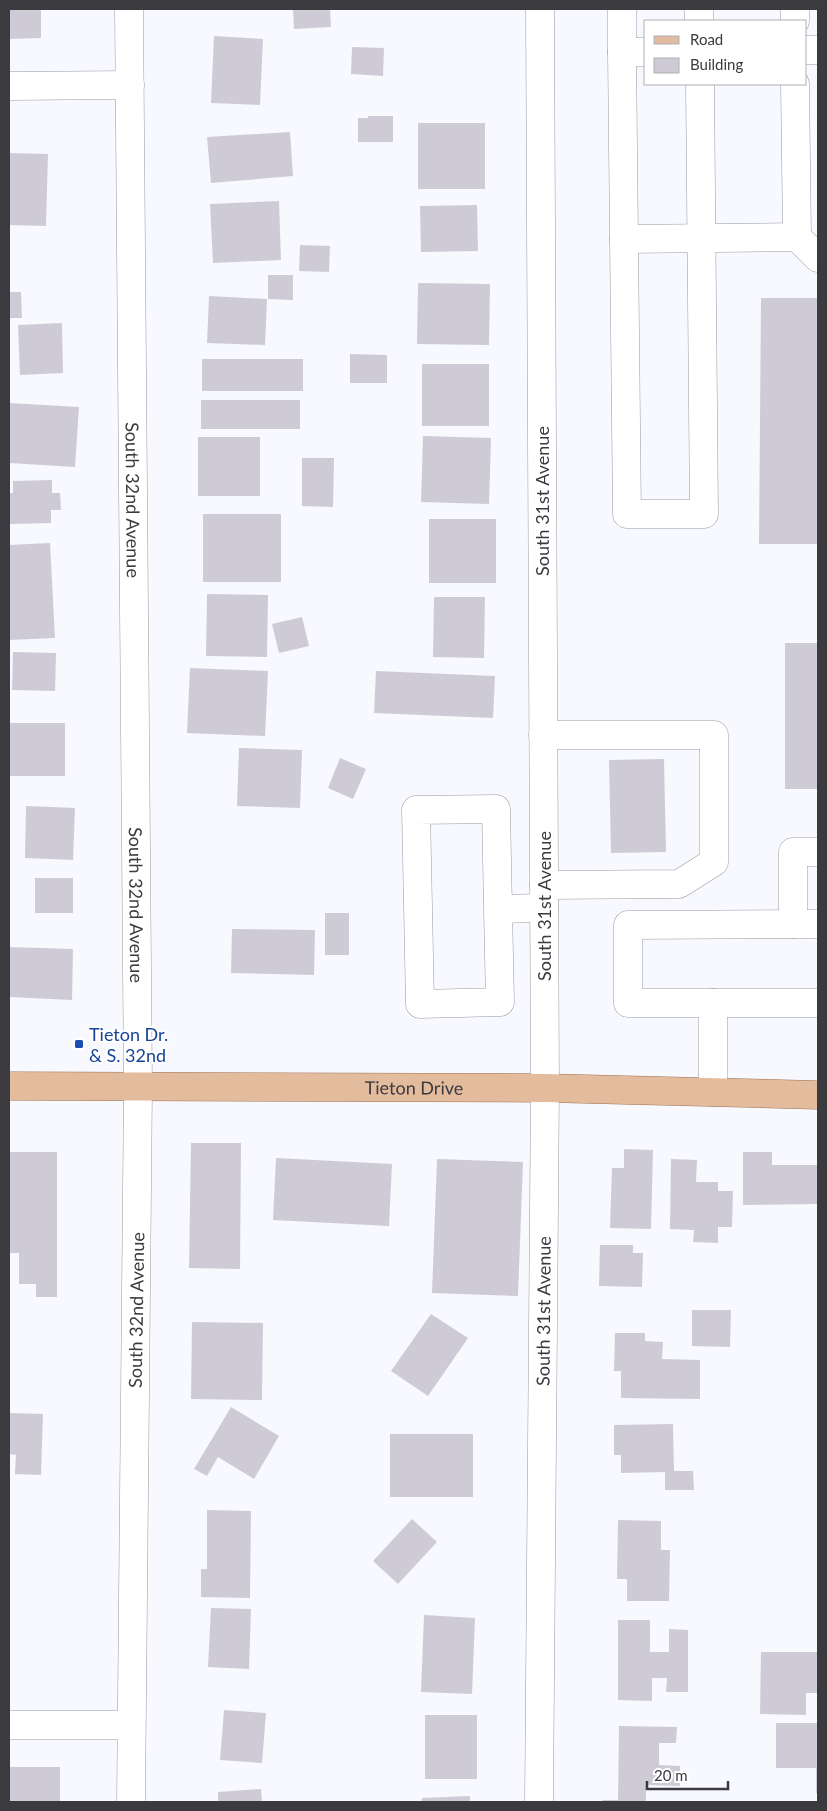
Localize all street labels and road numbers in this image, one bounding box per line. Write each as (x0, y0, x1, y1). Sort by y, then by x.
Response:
street label: South 32nd Avenue (121, 422, 145, 578)
street label: South 31st Avenue (531, 426, 553, 576)
street label: South 32nd Avenue (125, 827, 148, 983)
street label: South 31st Avenue (533, 831, 555, 981)
street label: Tieton Drive (365, 1076, 463, 1099)
street label: South 32nd Avenue (124, 1232, 148, 1388)
street label: South 31st Avenue (531, 1236, 555, 1386)

